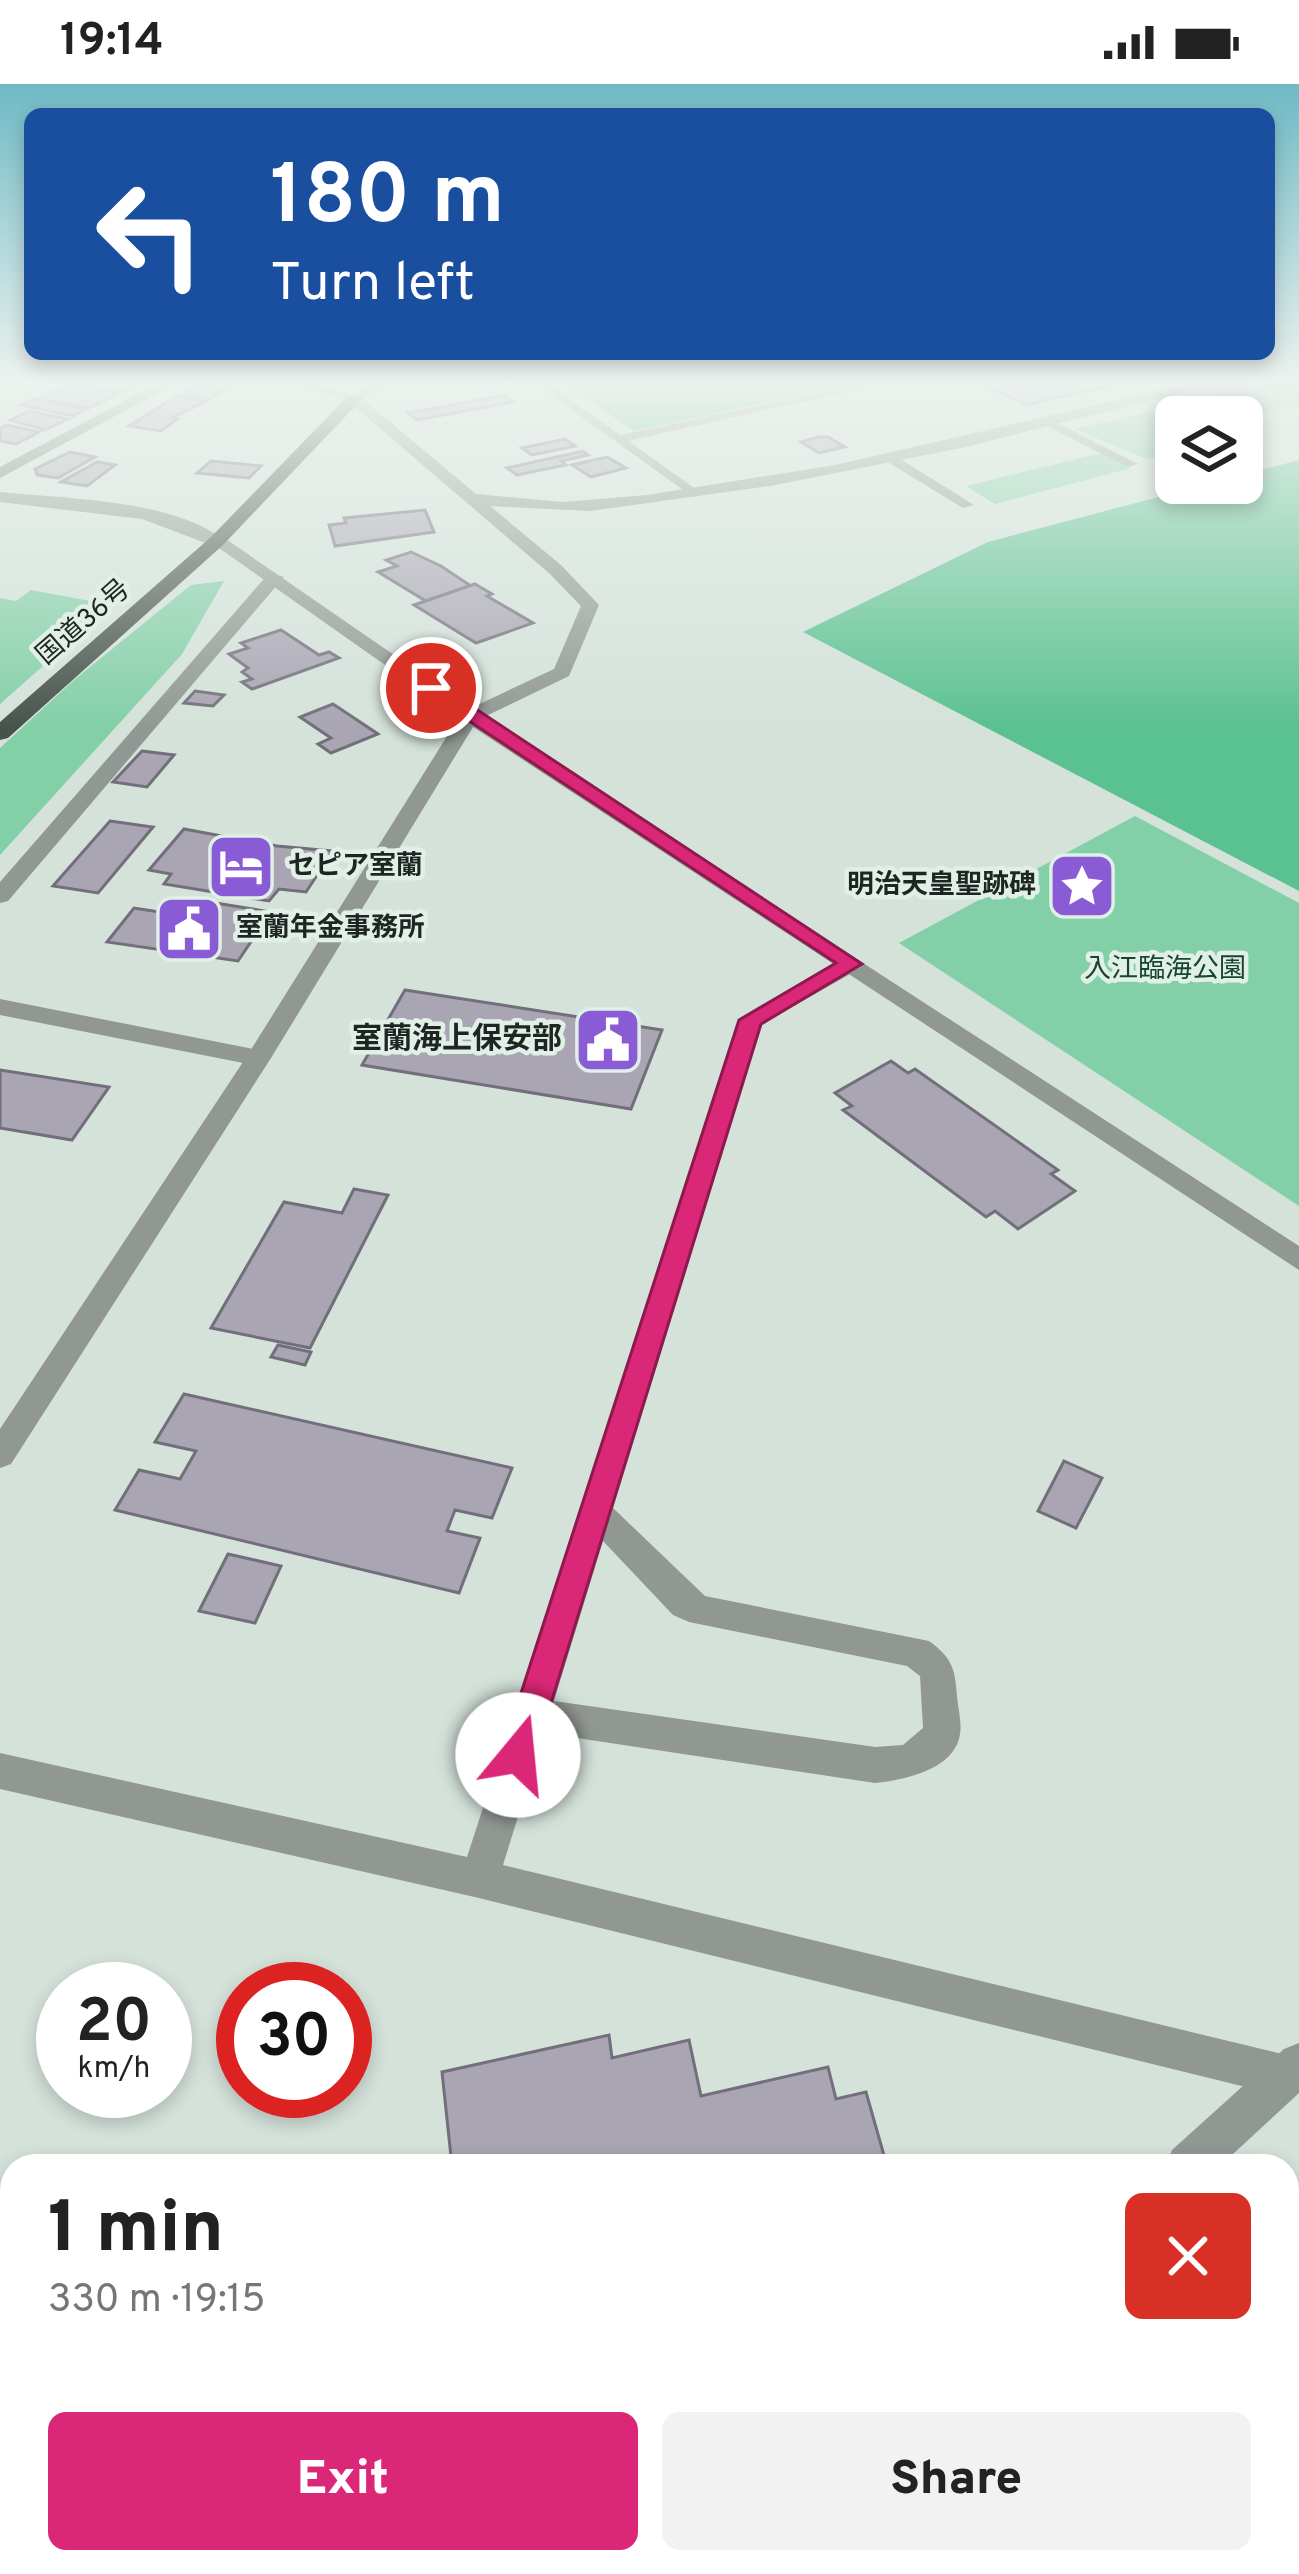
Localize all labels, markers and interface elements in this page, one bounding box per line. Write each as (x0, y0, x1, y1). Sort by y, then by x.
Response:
text: 19:14 (60, 14, 164, 71)
text: 180 m (270, 147, 505, 253)
icon: left (72, 156, 228, 312)
text: Turn left (270, 251, 475, 320)
map controls (1155, 396, 1263, 504)
button: layers (1155, 396, 1263, 504)
street label: 国道36号 (30, 573, 138, 673)
pin (380, 637, 482, 739)
icon: arrive (398, 655, 464, 721)
hotel icon: セピア室蘭 (206, 832, 276, 902)
place label: セピア室蘭 (288, 850, 423, 884)
place icon: 明治天皇聖跡碑 (1047, 851, 1117, 921)
place label: 明治天皇聖跡碑 (847, 869, 1036, 903)
public building icon: 室蘭年金事務所 (154, 894, 224, 964)
place label: 室蘭年金事務所 (236, 912, 425, 946)
park label: 入江臨海公園 (1084, 953, 1246, 987)
public building icon: 室蘭海上保安部 (573, 1005, 643, 1075)
place label: 室蘭海上保安部 (352, 1022, 562, 1059)
position arrow (455, 1692, 581, 1818)
speed limit sign: 30 (216, 1962, 372, 2118)
text: 20 (76, 1987, 152, 2063)
text: km/h (78, 2051, 150, 2088)
text: 1 min (48, 2186, 224, 2278)
button: close (1125, 2193, 1251, 2319)
text: 330 m · 19:15 (48, 2277, 266, 2326)
button: Exit (48, 2412, 638, 2550)
button: Share (662, 2412, 1251, 2550)

